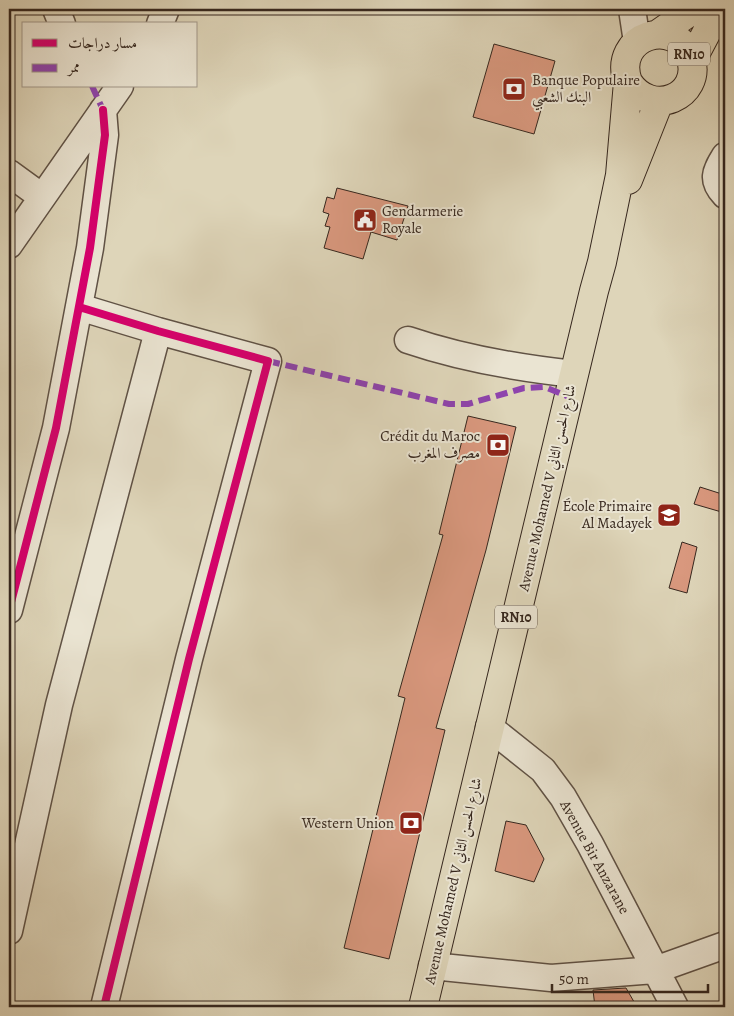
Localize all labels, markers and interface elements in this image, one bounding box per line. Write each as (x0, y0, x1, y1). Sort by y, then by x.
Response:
legend (22, 22, 198, 88)
text: مسار دراجات (68, 33, 137, 53)
road number: RN10 (668, 42, 710, 66)
text: ممر (66, 57, 80, 77)
place label: Banque Populaire البنك الشعبي (532, 70, 640, 111)
bank icon: Banque Populaire البنك الشعبي (501, 76, 527, 102)
place label: Gendarmerie Royale (382, 201, 464, 238)
public building icon: Gendarmerie Royale (352, 207, 378, 233)
street label: Avenue Mohamed V شارع الحسن الثاني (513, 383, 583, 595)
place label: Crédit du Maroc مصرف المغرب (380, 426, 480, 463)
bank icon: Crédit du Maroc مصرف المغرب (485, 432, 511, 458)
place label: École Primaire Al Madayek (562, 496, 653, 533)
school or university icon: École Primaire Al Madayek (656, 502, 682, 528)
road number: RN10 (495, 606, 537, 628)
street label: Avenue Mohamed V شارع الحسن الثاني (419, 776, 489, 988)
street label: Avenue Bir Anzarane (555, 796, 635, 918)
bank icon: Western Union (398, 810, 424, 836)
place label: Western Union (301, 813, 394, 833)
scale bar (552, 961, 708, 993)
text: 50 m (559, 969, 589, 989)

